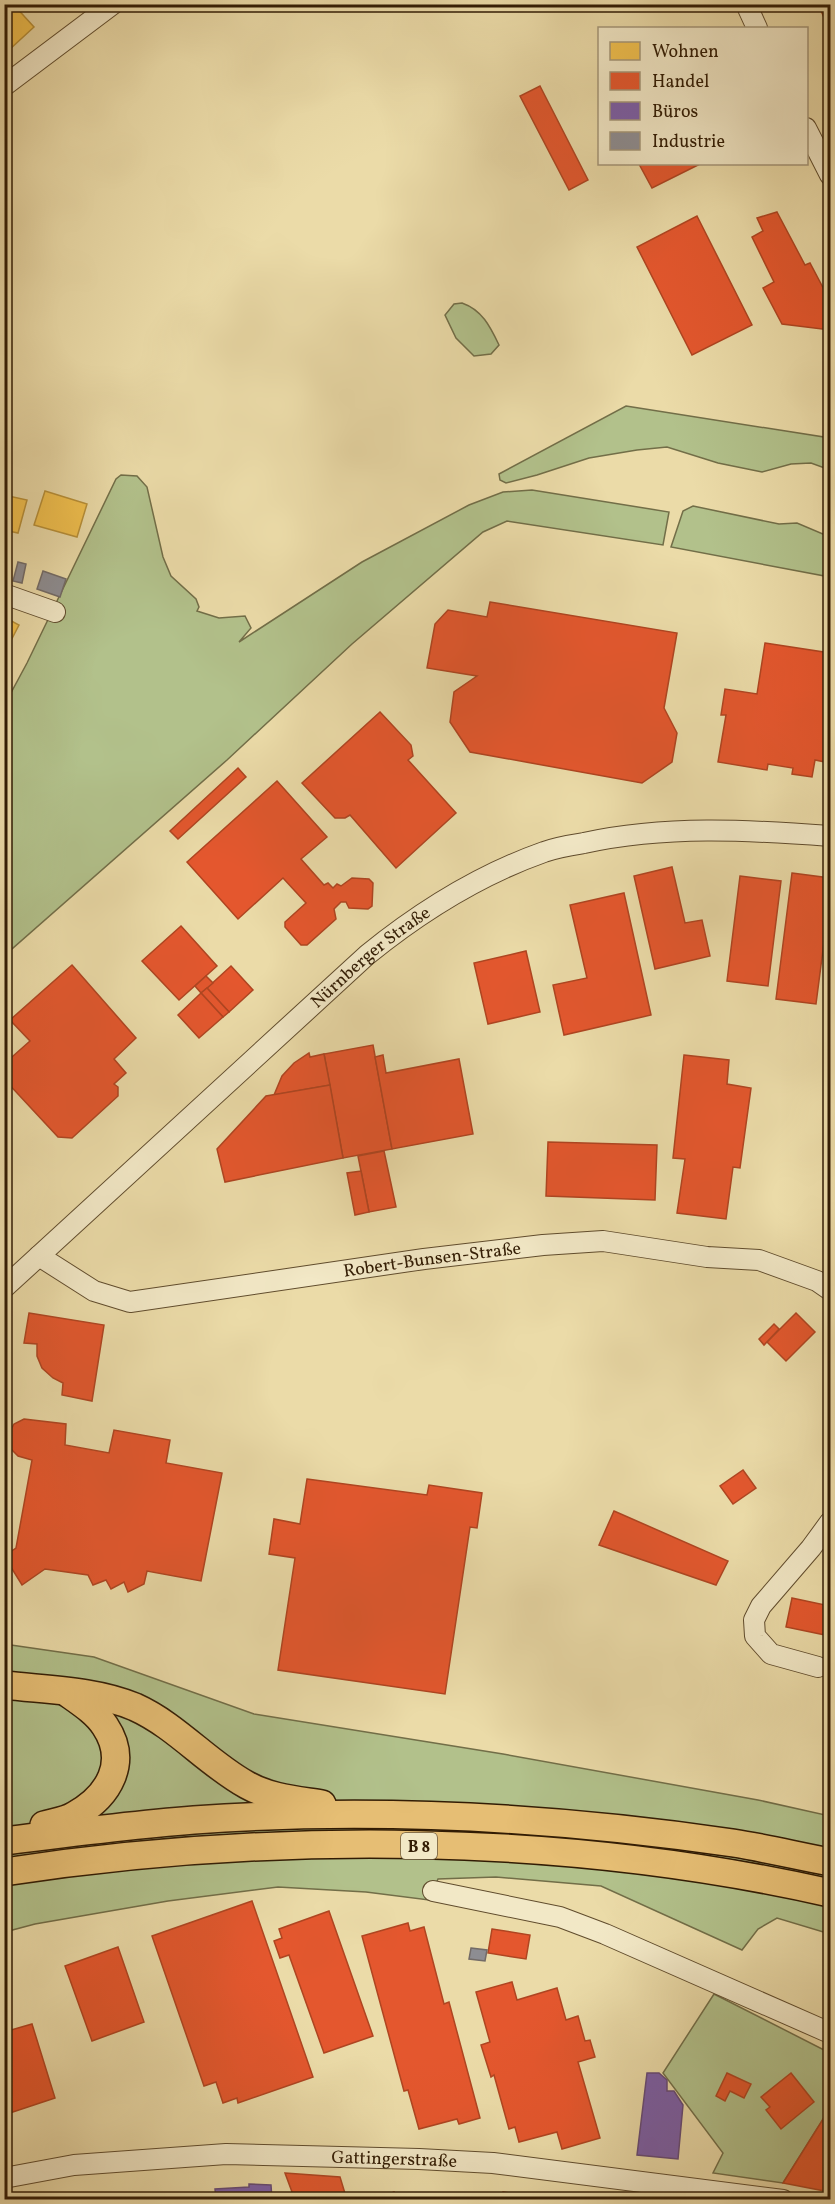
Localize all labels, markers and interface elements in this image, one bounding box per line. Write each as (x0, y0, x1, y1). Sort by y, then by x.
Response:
legend (598, 27, 808, 165)
text: Wohnen (652, 40, 719, 65)
text: Handel (652, 70, 709, 95)
text: Büros (652, 100, 698, 125)
text: Industrie (652, 130, 725, 155)
street label: Nürnberger Straße (306, 901, 436, 1015)
street label: Robert-Bunsen-Straße (342, 1237, 523, 1285)
road number: B 8 (401, 1833, 437, 1859)
street label: Gattingerstraße (331, 2146, 458, 2175)

